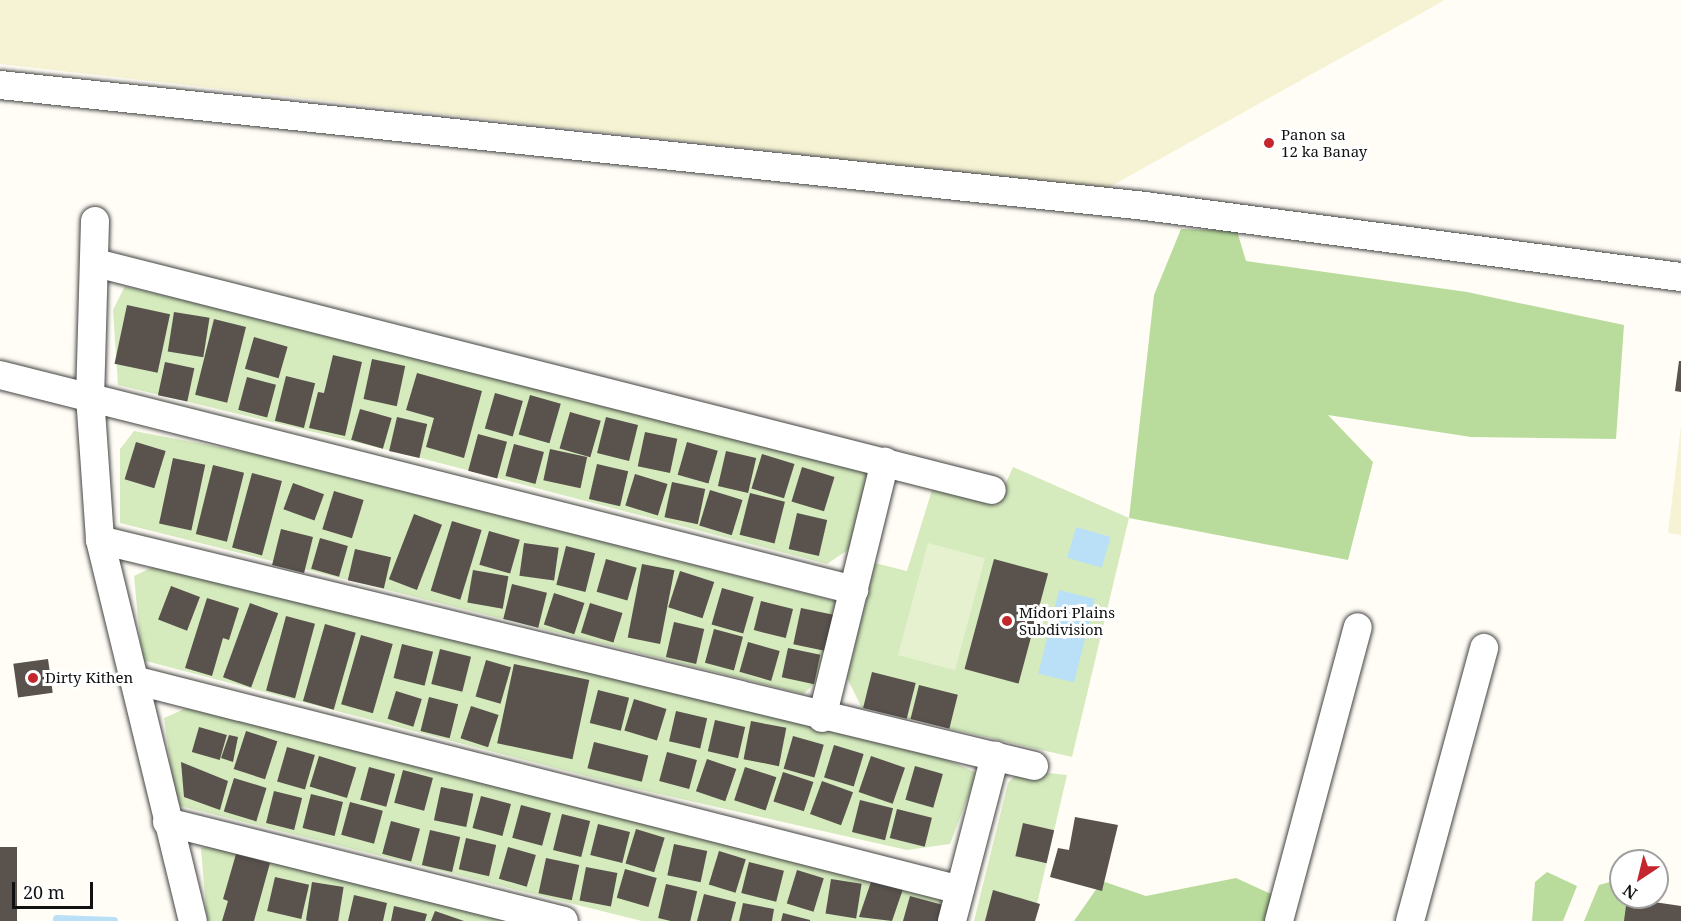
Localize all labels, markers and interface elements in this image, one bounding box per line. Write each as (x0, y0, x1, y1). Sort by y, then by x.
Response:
place label: Panon sa 12 ka Banay (1281, 125, 1367, 160)
marker: Panon sa 12 ka Banay (1262, 136, 1276, 150)
place label: Midori Plains Subdivision (1019, 603, 1115, 638)
marker: Midori Plains Subdivision (1000, 614, 1014, 628)
place label: Dirty Kithen (45, 669, 133, 687)
marker: Dirty Kithen (26, 671, 40, 685)
north arrow (1609, 849, 1669, 909)
scale bar (15, 870, 96, 908)
text: N (1618, 879, 1641, 905)
text: 20 m (23, 880, 65, 904)

